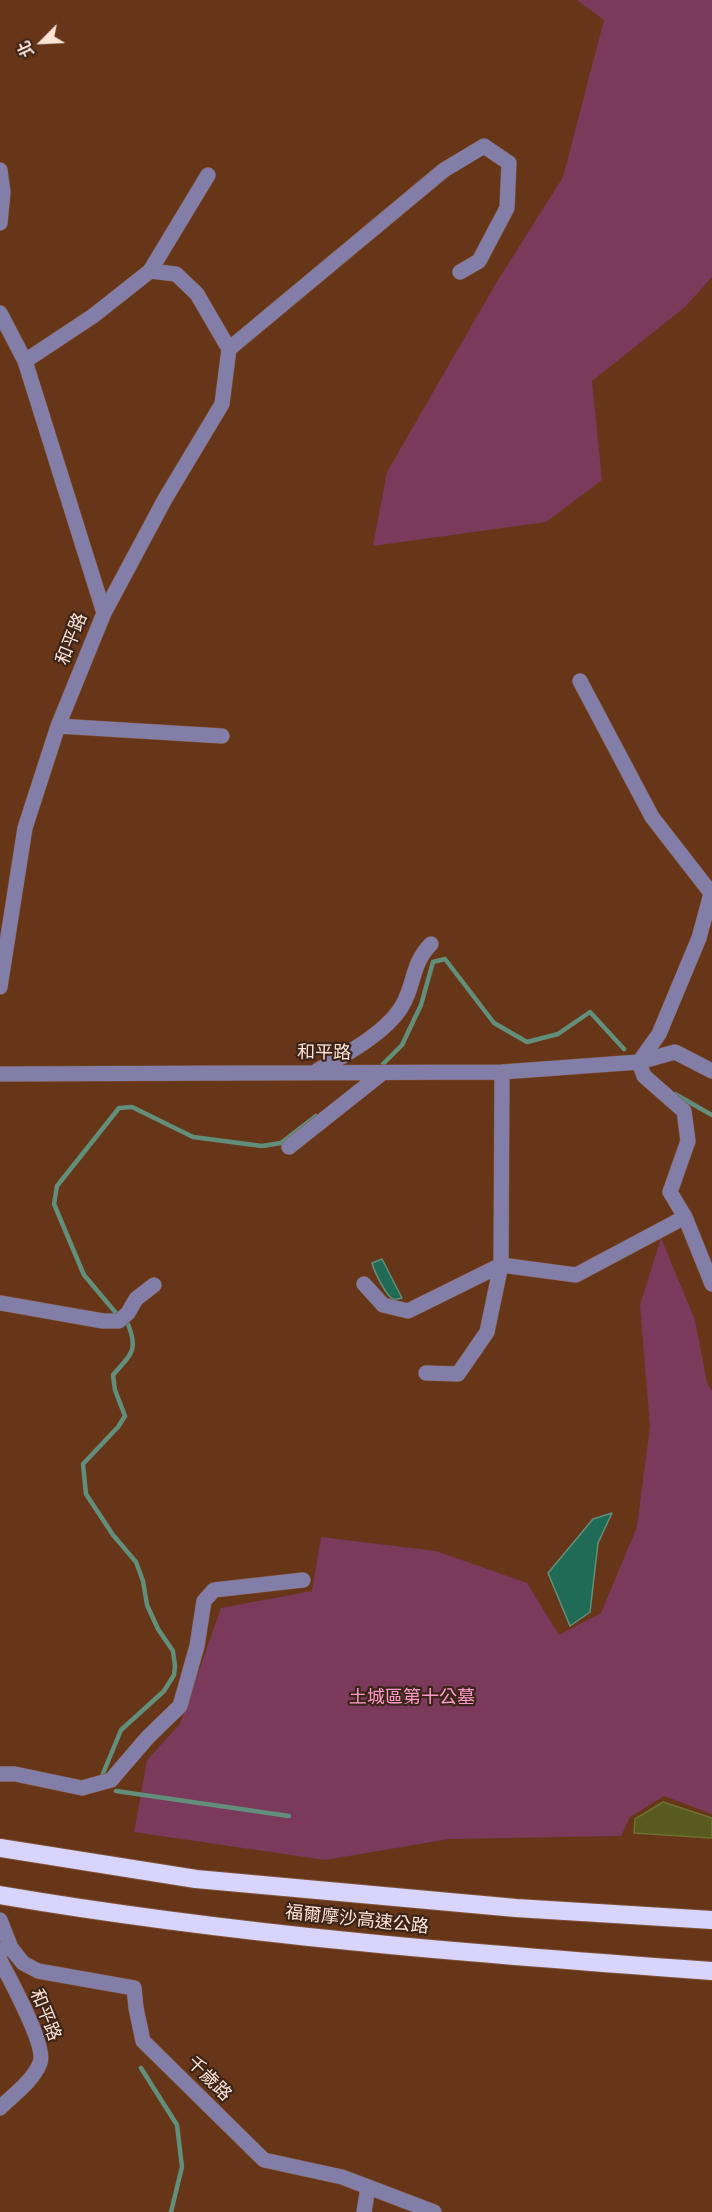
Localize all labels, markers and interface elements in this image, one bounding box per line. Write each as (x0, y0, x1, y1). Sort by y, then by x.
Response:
north arrow (12, 12, 72, 72)
text: 北 (12, 38, 39, 61)
street label: 和平路 (52, 610, 92, 668)
street label: 和平路 (297, 1042, 351, 1064)
park label: 土城區第十公墓 (349, 1687, 475, 1709)
street label: 福爾摩沙高速公路 (284, 1902, 430, 1938)
street label: 和平路 (25, 1986, 65, 2044)
street label: 千歲路 (182, 2052, 236, 2106)

